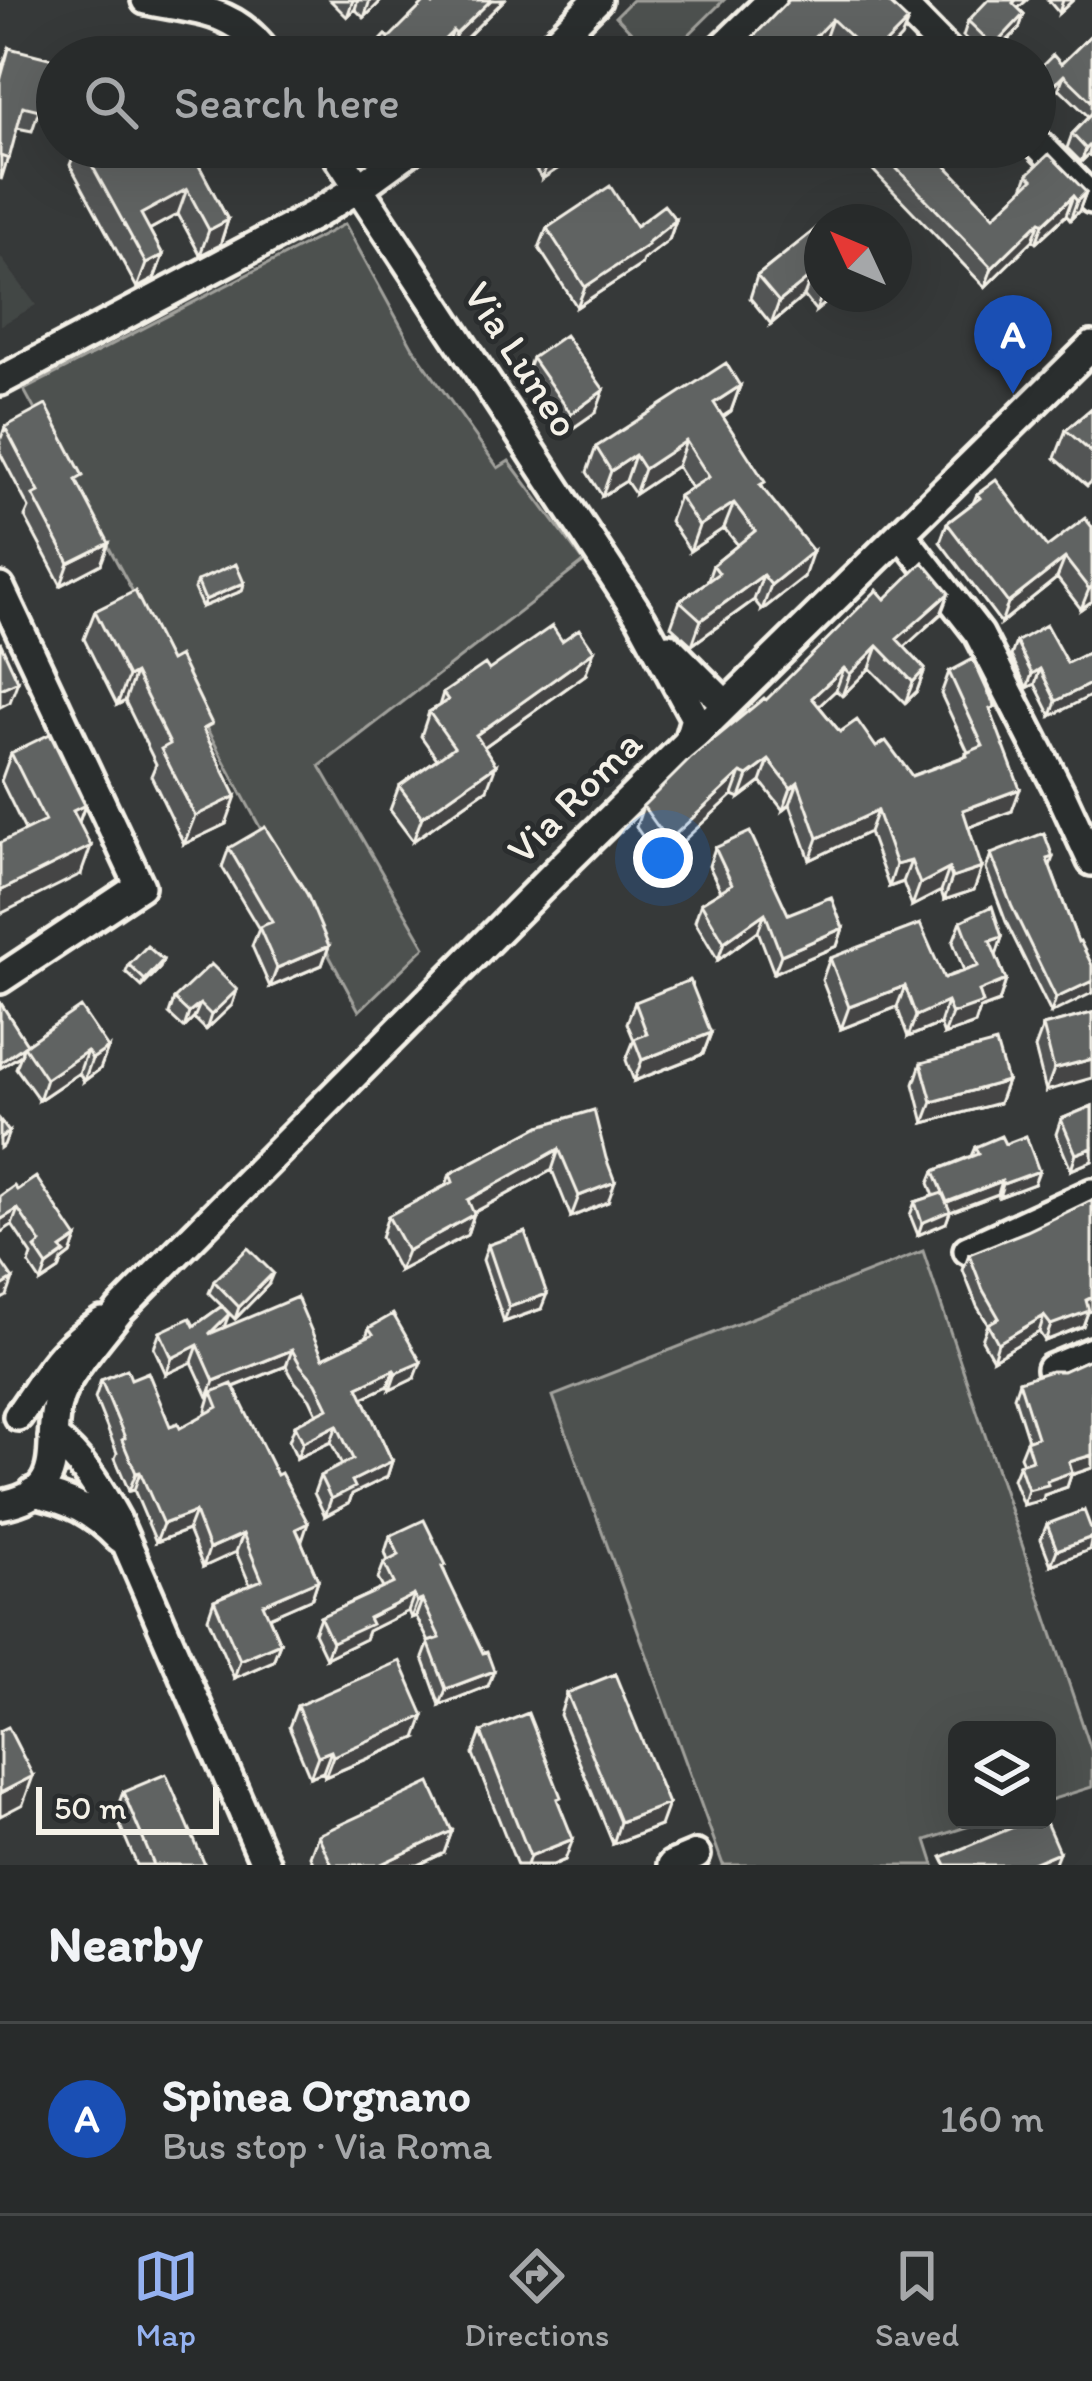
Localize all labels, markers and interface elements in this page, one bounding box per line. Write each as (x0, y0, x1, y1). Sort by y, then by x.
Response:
search box (36, 36, 1056, 168)
icon: search (78, 69, 144, 135)
text: Search here (174, 75, 400, 129)
north arrow (804, 204, 912, 312)
street label: Via Luneo (453, 272, 591, 446)
pin: A (974, 295, 1052, 394)
street label: Via Roma (496, 718, 652, 874)
your location (633, 828, 693, 888)
map controls (948, 1721, 1056, 1829)
button: layers (948, 1721, 1056, 1829)
scale bar (36, 1781, 219, 1834)
text: 50 m (54, 1788, 127, 1827)
text: Nearby (48, 1913, 203, 1974)
text: Spinea Orgnano (162, 2068, 471, 2122)
text: A (75, 2095, 99, 2142)
text: 160 m (940, 2095, 1044, 2142)
text: Bus stop · Via Roma (162, 2122, 492, 2169)
tab: Map (133, 2243, 199, 2354)
tab: Directions (464, 2243, 609, 2354)
tab: Saved (875, 2243, 959, 2354)

